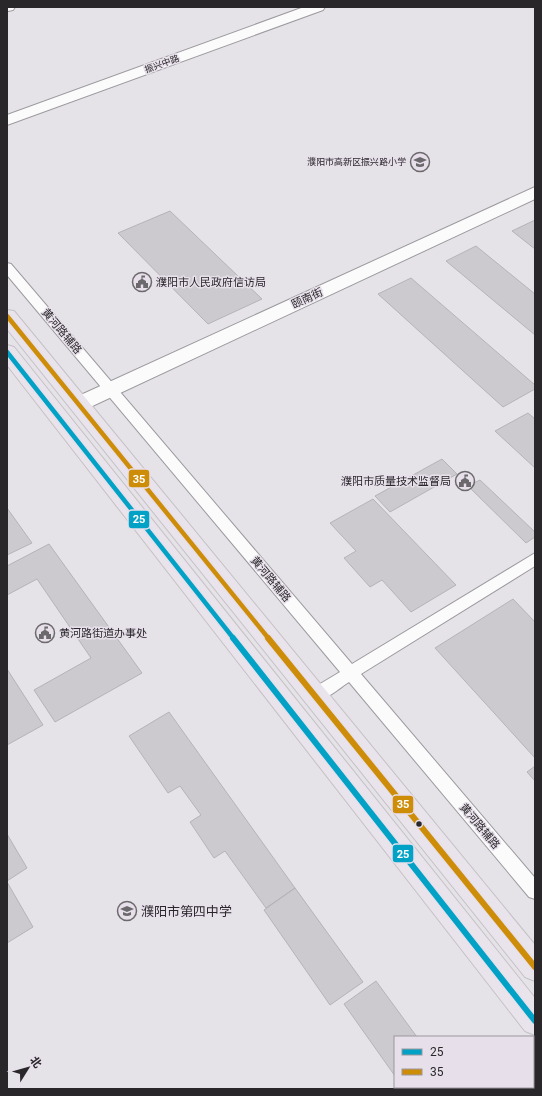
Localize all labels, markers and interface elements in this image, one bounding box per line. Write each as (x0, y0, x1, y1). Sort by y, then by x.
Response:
street label: 振兴中路 (143, 53, 181, 75)
school or university icon: 濮阳市高新区振兴路小学 (409, 151, 431, 173)
place label: 濮阳市高新区振兴路小学 (307, 157, 406, 167)
public building icon: 濮阳市人民政府信访局 (131, 271, 153, 293)
place label: 濮阳市人民政府信访局 (156, 276, 266, 289)
street label: 颐南街 (290, 286, 325, 311)
street label: 黄河路辅路 (39, 306, 84, 357)
line badge: 35 (128, 469, 150, 488)
public building icon: 濮阳市质量技术监督局 (454, 470, 476, 492)
text: 35 (133, 473, 145, 486)
place label: 濮阳市质量技术监督局 (341, 475, 451, 488)
line badge: 25 (128, 510, 150, 529)
text: 25 (133, 513, 145, 526)
street label: 黄河路辅路 (248, 554, 293, 605)
public building icon: 黄河路街道办事处 (34, 622, 56, 644)
place label: 黄河路街道办事处 (59, 627, 147, 640)
line badge: 35 (392, 795, 414, 814)
text: 35 (397, 798, 409, 811)
street label: 黄河路辅路 (457, 801, 502, 852)
unlabelled marker (414, 819, 424, 829)
line badge: 25 (392, 844, 414, 863)
text: 25 (397, 848, 409, 861)
school or university icon: 濮阳市第四中学 (116, 900, 138, 922)
place label: 濮阳市第四中学 (141, 904, 232, 919)
legend (394, 1036, 534, 1088)
text: 25 (430, 1045, 444, 1059)
north arrow (8, 1048, 48, 1088)
text: 北 (27, 1054, 44, 1071)
text: 35 (430, 1065, 444, 1079)

